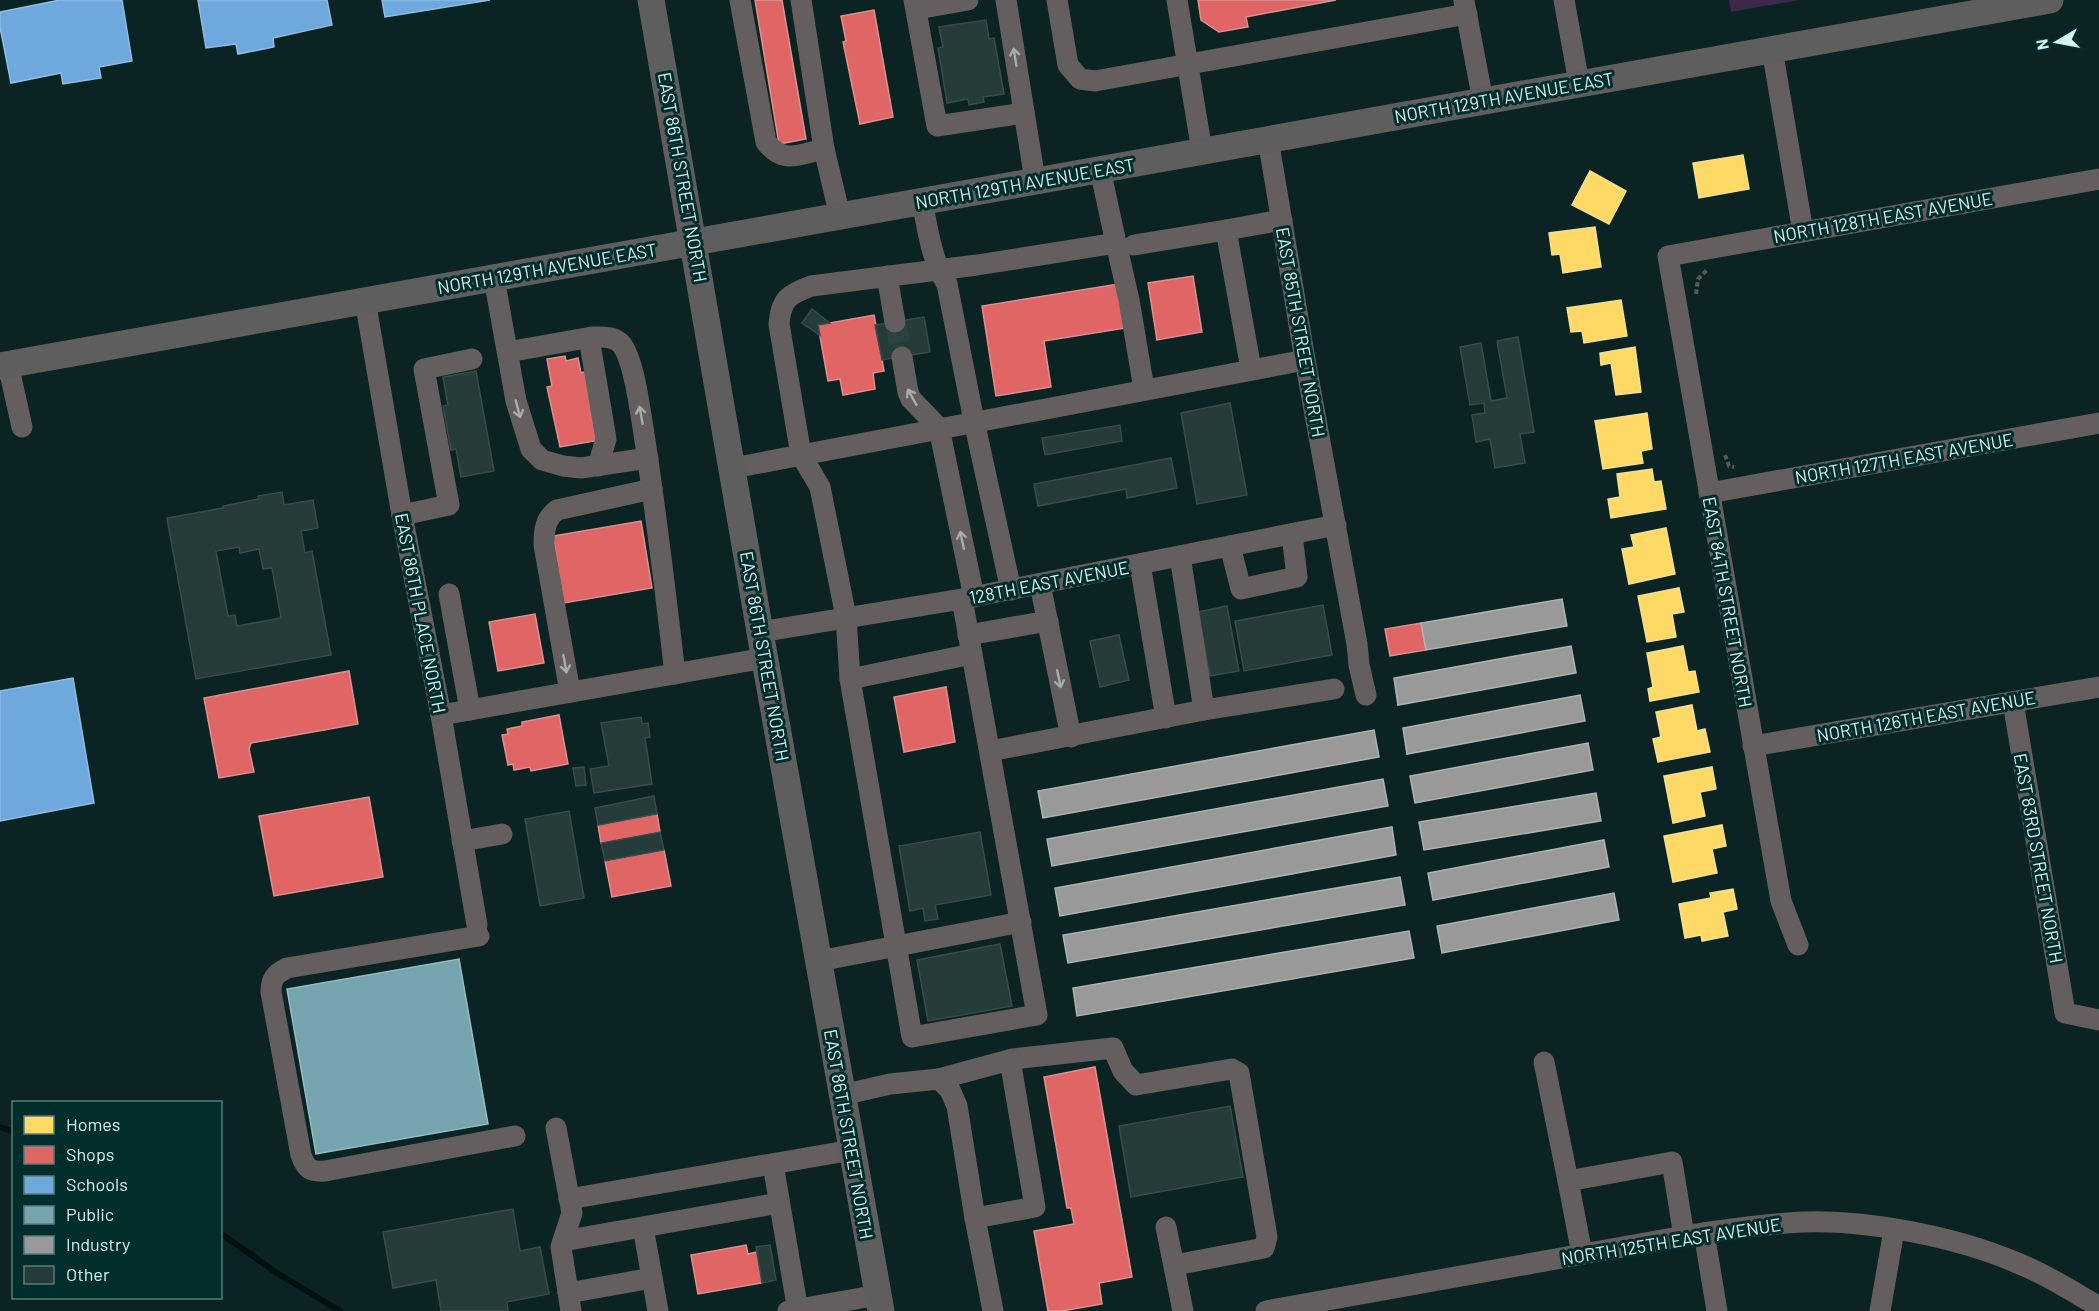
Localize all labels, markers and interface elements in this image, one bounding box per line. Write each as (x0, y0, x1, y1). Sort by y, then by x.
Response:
north arrow (2027, 12, 2087, 72)
text: N (2031, 38, 2052, 52)
one-way arrow (1009, 47, 1020, 67)
street label: NORTH 129TH AVENUE EAST (1393, 67, 1615, 127)
street label: EAST 86TH STREET NORTH (654, 70, 712, 284)
street label: NORTH 129TH AVENUE EAST (914, 153, 1136, 213)
street label: NORTH 128TH EAST AVENUE (1772, 187, 1994, 247)
street label: EAST 85TH STREET NORTH (1272, 225, 1330, 439)
street label: NORTH 129TH AVENUE EAST (436, 238, 658, 298)
one-way arrow (906, 388, 918, 405)
one-way arrow (513, 399, 525, 418)
one-way arrow (635, 406, 646, 426)
street label: NORTH 127TH EAST AVENUE (1793, 428, 2015, 488)
street label: EAST 84TH STREET NORTH (1699, 495, 1757, 709)
street label: EAST 86TH PLACE NORTH (391, 511, 451, 715)
one-way arrow (956, 530, 967, 550)
street label: EAST 86TH STREET NORTH (736, 549, 794, 763)
street label: 128TH EAST AVENUE (967, 556, 1131, 608)
one-way arrow (560, 654, 571, 674)
one-way arrow (1054, 669, 1066, 688)
street label: NORTH 126TH EAST AVENUE (1815, 686, 2037, 746)
street label: EAST 83RD STREET NORTH (2010, 751, 2068, 965)
street label: EAST 86TH STREET NORTH (820, 1027, 878, 1241)
legend (12, 1101, 222, 1299)
text: Homes (66, 1113, 120, 1135)
text: Shops (66, 1143, 115, 1165)
text: Schools (66, 1173, 128, 1195)
text: Public (66, 1203, 114, 1225)
street label: NORTH 125TH EAST AVENUE (1560, 1213, 1782, 1269)
text: Industry (66, 1233, 130, 1255)
text: Other (66, 1263, 110, 1285)

